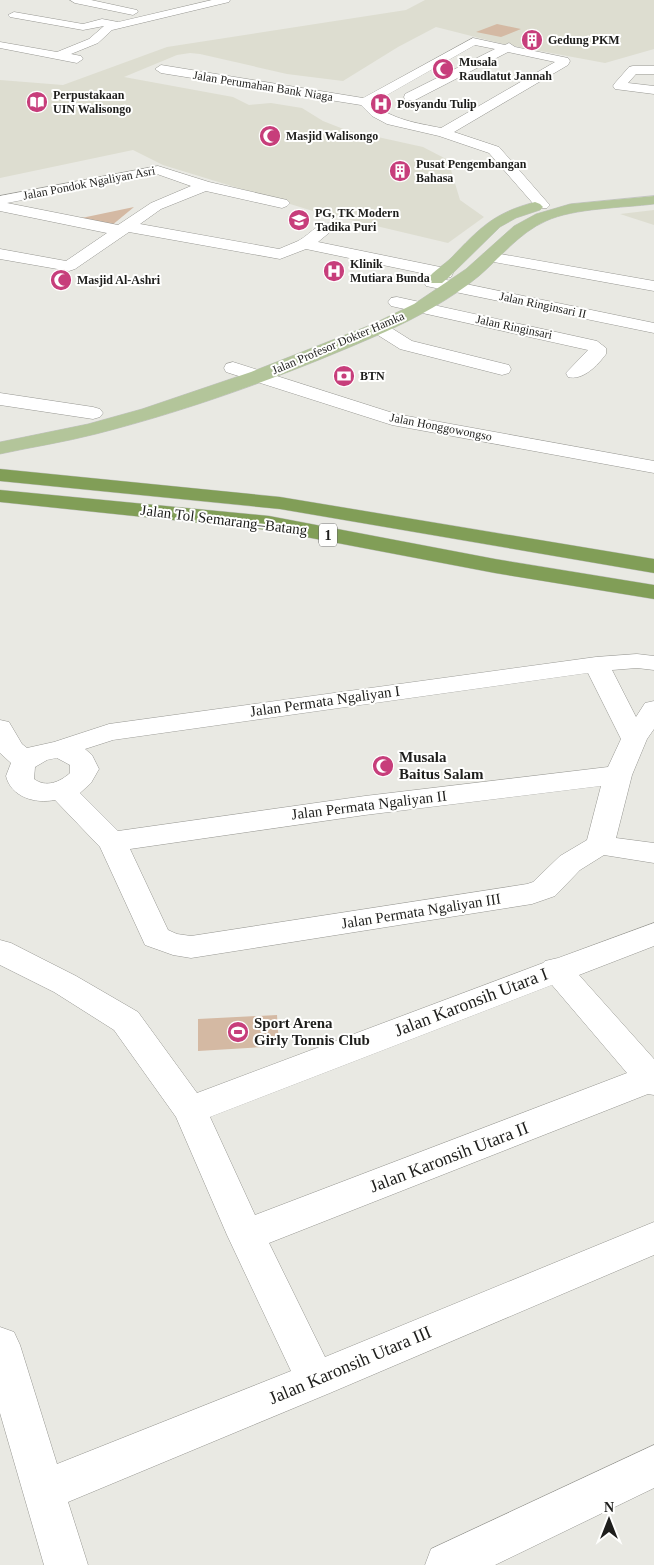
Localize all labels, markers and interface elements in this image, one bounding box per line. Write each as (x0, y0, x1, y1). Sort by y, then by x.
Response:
building icon: Gedung PKM (520, 28, 544, 52)
place label: Gedung PKM (548, 33, 620, 47)
place label: Musala Raudlatut Jannah (459, 55, 552, 83)
mosque icon: Musala Raudlatut Jannah (431, 57, 455, 81)
street label: Jalan Perumahan Bank Niaga (192, 68, 335, 104)
place label: Perpustakaan UIN Walisongo (53, 88, 131, 116)
library icon: Perpustakaan UIN Walisongo (25, 90, 49, 114)
hospital icon: Posyandu Tulip (369, 92, 393, 116)
place label: Posyandu Tulip (397, 97, 477, 111)
mosque icon: Masjid Walisongo (258, 124, 282, 148)
place label: Masjid Walisongo (286, 129, 378, 143)
place label: Pusat Pengembangan Bahasa (416, 157, 527, 185)
building icon: Pusat Pengembangan Bahasa (388, 159, 412, 183)
street label: Jalan Pondok Ngaliyan Asri (22, 163, 157, 203)
place label: PG, TK Modern Tadika Puri (315, 206, 399, 234)
school or university icon: PG, TK Modern Tadika Puri (287, 208, 311, 232)
place label: Klinik Mutiara Bunda (350, 257, 430, 285)
hospital icon: Klinik Mutiara Bunda (322, 259, 346, 283)
mosque icon: Masjid Al-Ashri (49, 268, 73, 292)
place label: Masjid Al-Ashri (77, 273, 161, 287)
street label: Jalan Ringinsari II (498, 289, 588, 321)
street label: Jalan Profesor Dokter Hamka (270, 308, 407, 377)
street label: Jalan Ringinsari (475, 312, 554, 342)
bank icon: BTN (332, 364, 356, 388)
place label: BTN (360, 369, 385, 383)
street label: Jalan Honggowongso (389, 410, 493, 444)
street label: Jalan Tol Semarang–Batang (140, 502, 309, 538)
road number: 1 (319, 524, 337, 546)
street label: Jalan Permata Ngaliyan I (249, 683, 401, 719)
place label: Musala Baitus Salam (399, 749, 484, 782)
mosque icon: Musala Baitus Salam (371, 754, 395, 778)
street label: Jalan Permata Ngaliyan II (291, 788, 447, 822)
street label: Jalan Permata Ngaliyan III (340, 890, 502, 932)
street label: Jalan Karonsih Utara I (392, 964, 550, 1040)
place label: Sport Arena Girly Tonnis Club (254, 1015, 370, 1048)
sports icon: Sport Arena Girly Tonnis Club (226, 1020, 250, 1044)
street label: Jalan Karonsih Utara II (367, 1117, 531, 1197)
street label: Jalan Karonsih Utara III (266, 1322, 434, 1408)
north arrow (584, 1495, 634, 1545)
text: N (604, 1500, 614, 1515)

